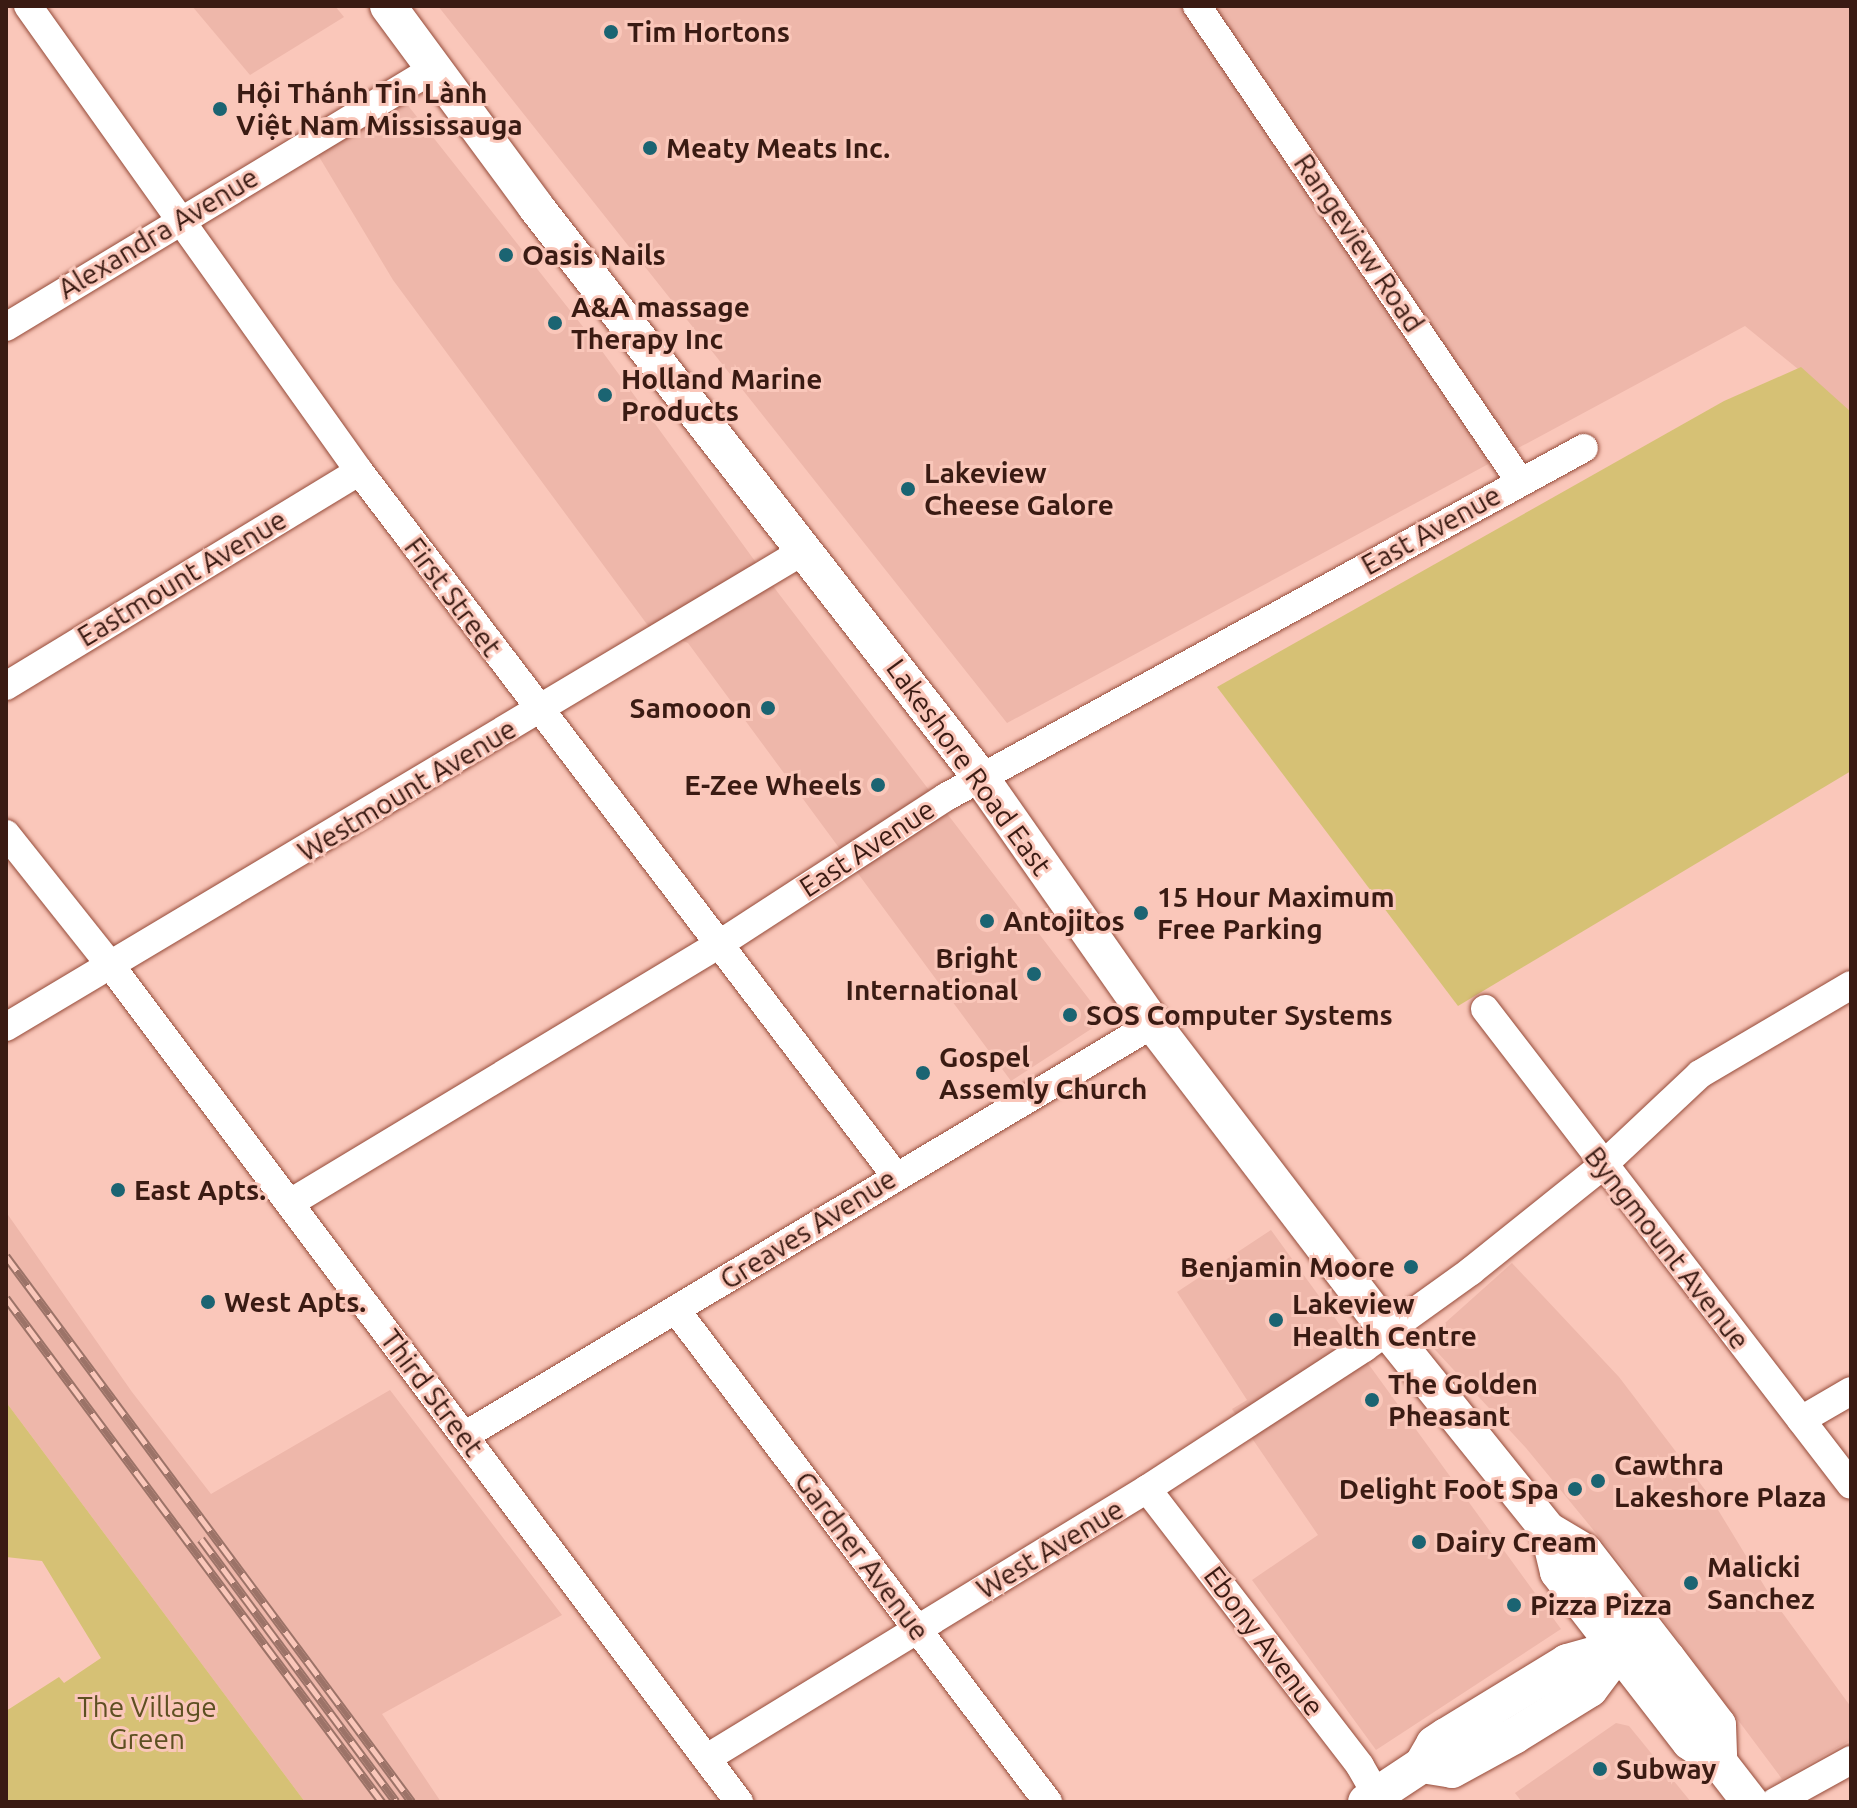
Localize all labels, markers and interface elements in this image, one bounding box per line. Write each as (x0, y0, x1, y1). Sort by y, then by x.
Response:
place label: Tim Hortons (627, 15, 790, 49)
marker: Tim Hortons (602, 23, 620, 41)
place label: Hội Thánh Tin Lành Việt Nam Mississauga (236, 76, 523, 142)
marker: Hội Thánh Tin Lành Việt Nam Mississauga (211, 100, 229, 118)
place label: Meaty Meats Inc. (666, 131, 890, 165)
marker: Meaty Meats Inc. (641, 139, 659, 157)
street label: Rangeview Road (1287, 147, 1431, 339)
street label: Alexandra Avenue (52, 160, 264, 306)
place label: Oasis Nails (522, 238, 666, 272)
marker: Oasis Nails (497, 246, 515, 264)
place label: A&A massage Therapy Inc (571, 290, 750, 356)
marker: A&A massage Therapy Inc (546, 314, 564, 332)
place label: Holland Marine Products (621, 362, 822, 428)
marker: Holland Marine Products (596, 386, 614, 404)
place label: Lakeview Cheese Galore (924, 456, 1114, 522)
street label: East Avenue (1356, 478, 1506, 582)
marker: Lakeview Cheese Galore (899, 480, 917, 498)
street label: Eastmount Avenue (72, 502, 292, 654)
street label: First Street (397, 531, 509, 663)
street label: Lakeshore Road East (879, 652, 1059, 882)
place label: Samooon (630, 691, 752, 725)
marker: Samooon (759, 699, 777, 717)
street label: Westmount Avenue (292, 712, 522, 868)
place label: E-Zee Wheels (684, 768, 862, 802)
marker: E-Zee Wheels (869, 776, 887, 794)
street label: East Avenue (793, 792, 941, 904)
place label: 15 Hour Maximum Free Parking (1157, 880, 1395, 946)
place label: Antojitos (1003, 904, 1125, 938)
marker: 15 Hour Maximum Free Parking (1132, 904, 1150, 922)
marker: Antojitos (978, 912, 996, 930)
place label: Bright International (846, 941, 1018, 1007)
marker: Bright International (1025, 965, 1043, 983)
place label: SOS Computer Systems (1086, 998, 1393, 1032)
marker: SOS Computer Systems (1061, 1006, 1079, 1024)
place label: Gospel Assemly Church (939, 1040, 1148, 1106)
marker: Gospel Assemly Church (914, 1064, 932, 1082)
street label: Byngmount Avenue (1578, 1140, 1756, 1356)
street label: Greaves Avenue (714, 1162, 902, 1296)
place label: East Apts. (134, 1173, 266, 1207)
marker: East Apts. (109, 1181, 127, 1199)
place label: Benjamin Moore (1180, 1250, 1395, 1284)
marker: Benjamin Moore (1402, 1258, 1420, 1276)
place label: West Apts. (224, 1285, 366, 1319)
place label: Lakeview Health Centre (1292, 1287, 1477, 1353)
marker: West Apts. (199, 1293, 217, 1311)
marker: Lakeview Health Centre (1267, 1311, 1285, 1329)
street label: Third Street (373, 1323, 491, 1463)
place label: The Golden Pheasant (1388, 1367, 1538, 1433)
marker: The Golden Pheasant (1363, 1391, 1381, 1409)
place label: Cawthra Lakeshore Plaza (1614, 1448, 1827, 1514)
street label: Gardner Avenue (788, 1465, 936, 1647)
place label: Delight Foot Spa (1339, 1472, 1559, 1506)
marker: Cawthra Lakeshore Plaza (1589, 1472, 1607, 1490)
marker: Delight Foot Spa (1566, 1480, 1584, 1498)
street label: West Avenue (971, 1492, 1129, 1606)
place label: Dairy Cream (1435, 1525, 1597, 1559)
marker: Dairy Cream (1410, 1533, 1428, 1551)
place label: Malicki Sanchez (1707, 1550, 1815, 1616)
street label: Ebony Avenue (1197, 1560, 1331, 1722)
marker: Malicki Sanchez (1682, 1574, 1700, 1592)
place label: Pizza Pizza (1530, 1588, 1672, 1622)
marker: Pizza Pizza (1505, 1596, 1523, 1614)
park label: The Village Green (77, 1690, 217, 1756)
place label: Subway (1616, 1752, 1716, 1786)
marker: Subway (1591, 1760, 1609, 1778)

